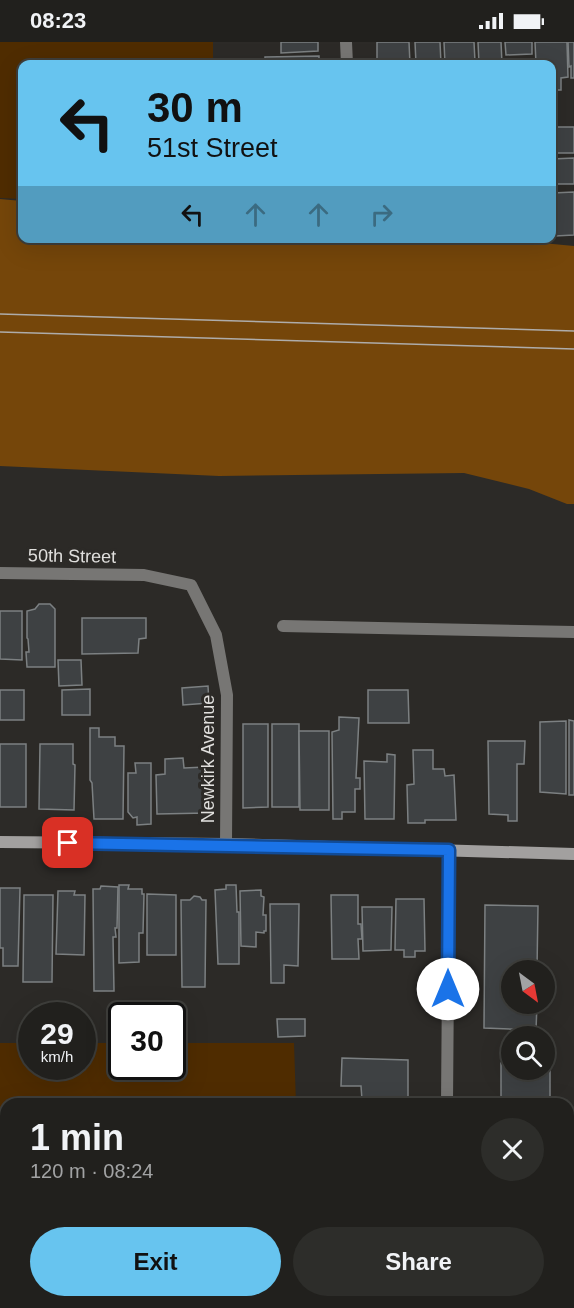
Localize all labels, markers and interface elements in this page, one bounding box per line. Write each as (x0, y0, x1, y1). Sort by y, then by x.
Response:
text: 08:23 (30, 8, 86, 33)
icon: left (48, 84, 126, 162)
text: 30 m (147, 84, 243, 131)
text: 51st Street (147, 133, 278, 163)
icon: left (176, 198, 209, 231)
icon: ahead (239, 198, 272, 231)
icon: ahead (302, 198, 335, 231)
icon: right (365, 198, 398, 231)
street label: 50th Street (28, 545, 116, 567)
street label: Newkirk Avenue (198, 695, 218, 823)
pin (42, 817, 93, 868)
icon: arrive (51, 826, 84, 859)
position arrow (416, 957, 480, 1021)
north arrow (501, 960, 555, 1014)
map controls (501, 960, 555, 1080)
speed limit sign: 30 (108, 1002, 186, 1080)
text: 29 (40, 1017, 74, 1050)
button: search (501, 1026, 555, 1080)
text: km/h (41, 1048, 73, 1065)
text: 1 min (30, 1117, 124, 1158)
button: close (481, 1118, 544, 1181)
text: 120 m · 08:24 (30, 1160, 153, 1182)
button: Exit (30, 1227, 281, 1296)
button: Share (293, 1227, 544, 1296)

